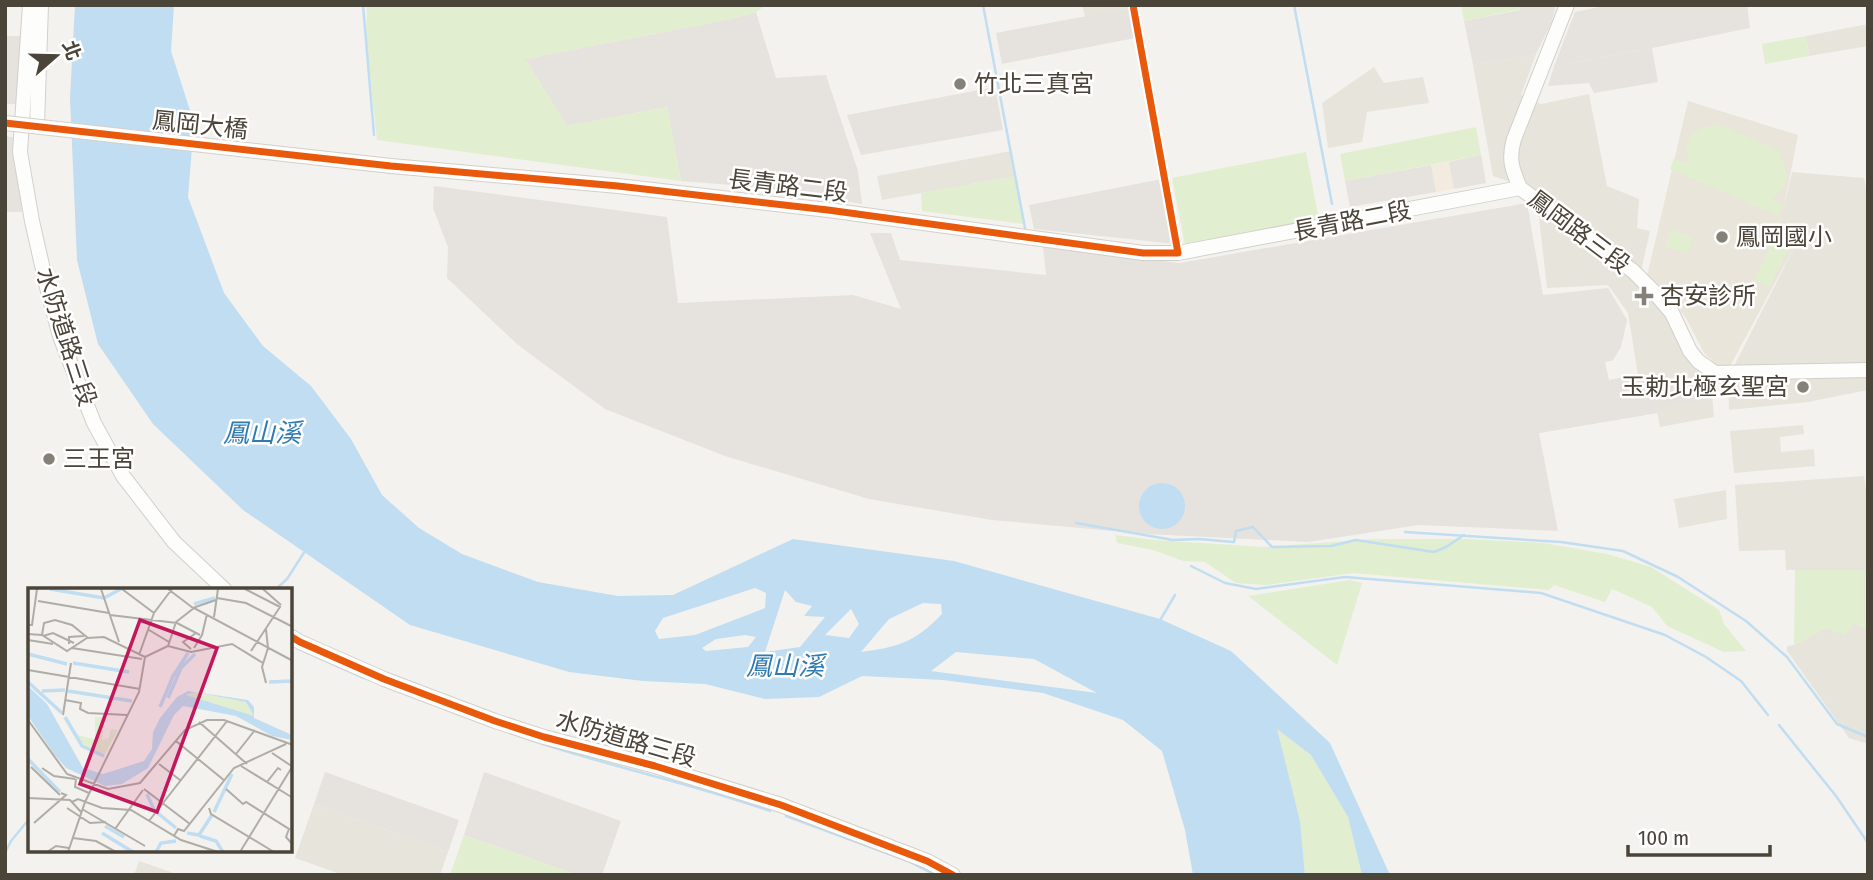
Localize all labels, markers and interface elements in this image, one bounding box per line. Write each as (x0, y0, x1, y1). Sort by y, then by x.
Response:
north arrow (21, 21, 91, 91)
text: 北 (57, 37, 86, 63)
place label: 竹北三真宮 (974, 70, 1094, 98)
marker: 竹北三真宮 (952, 76, 968, 92)
street label: 鳳岡大橋 (151, 106, 249, 144)
street label: 長青路二段 (727, 165, 849, 207)
street label: 鳳岡路三段 (1523, 185, 1635, 279)
street label: 長青路二段 (1290, 196, 1414, 246)
place label: 鳳岡國小 (1736, 223, 1832, 251)
marker: 鳳岡國小 (1714, 229, 1730, 245)
street label: 水防道路三段 (30, 264, 102, 410)
place label: 杏安診所 (1660, 282, 1756, 310)
marker: 杏安診所 (1634, 286, 1654, 306)
place label: 玉勅北極玄聖宮 (1621, 373, 1789, 401)
marker: 玉勅北極玄聖宮 (1795, 379, 1811, 395)
water label: 鳳山溪 (223, 418, 305, 449)
place label: 三王宮 (63, 445, 135, 473)
marker: 三王宮 (41, 451, 57, 467)
inset map (28, 588, 292, 852)
water label: 鳳山溪 (746, 651, 828, 682)
street label: 水防道路三段 (553, 706, 699, 772)
scale bar (1628, 814, 1770, 858)
text: 100 m (1638, 825, 1689, 851)

